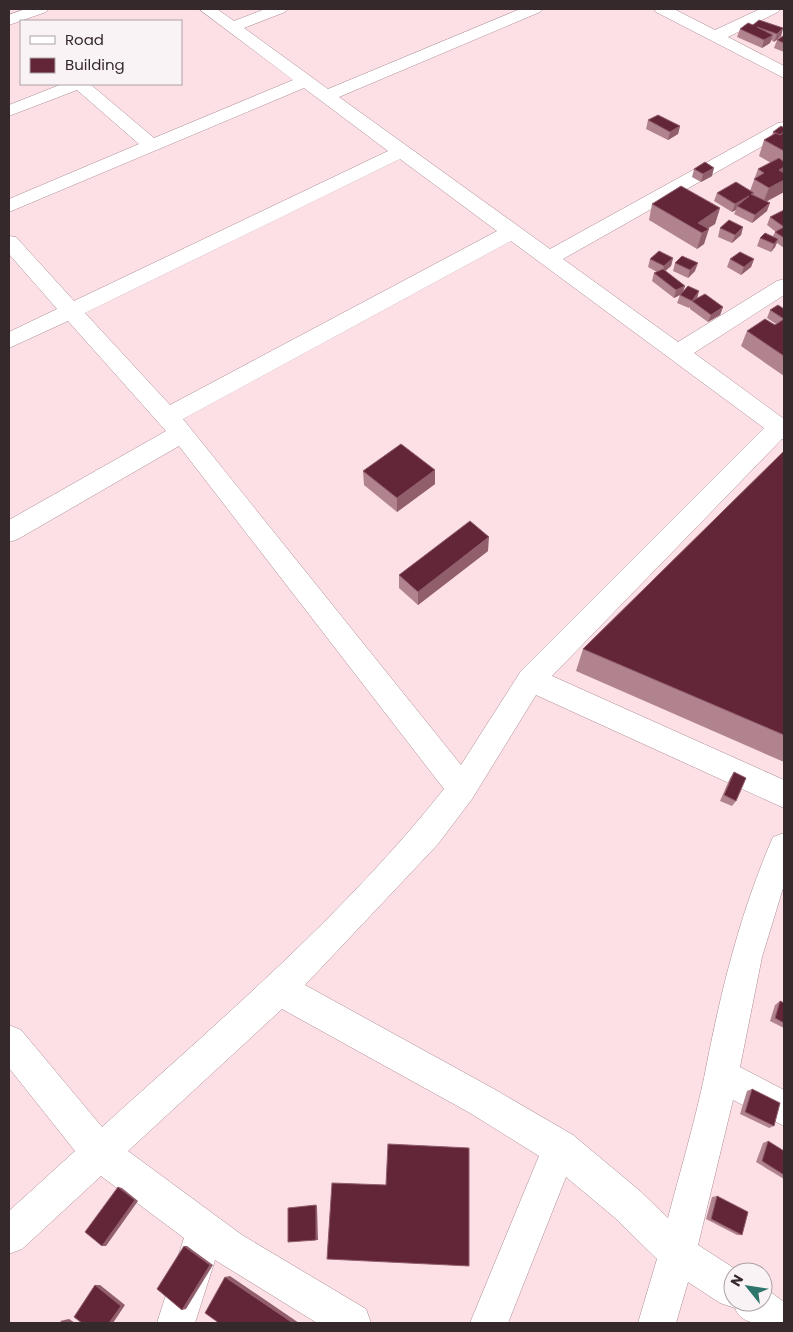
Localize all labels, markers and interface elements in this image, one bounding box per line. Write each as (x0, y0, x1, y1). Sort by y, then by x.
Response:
legend (20, 20, 182, 85)
text: Road (65, 29, 104, 50)
text: Building (65, 54, 125, 75)
north arrow (723, 1262, 773, 1312)
text: N (725, 1271, 748, 1290)

